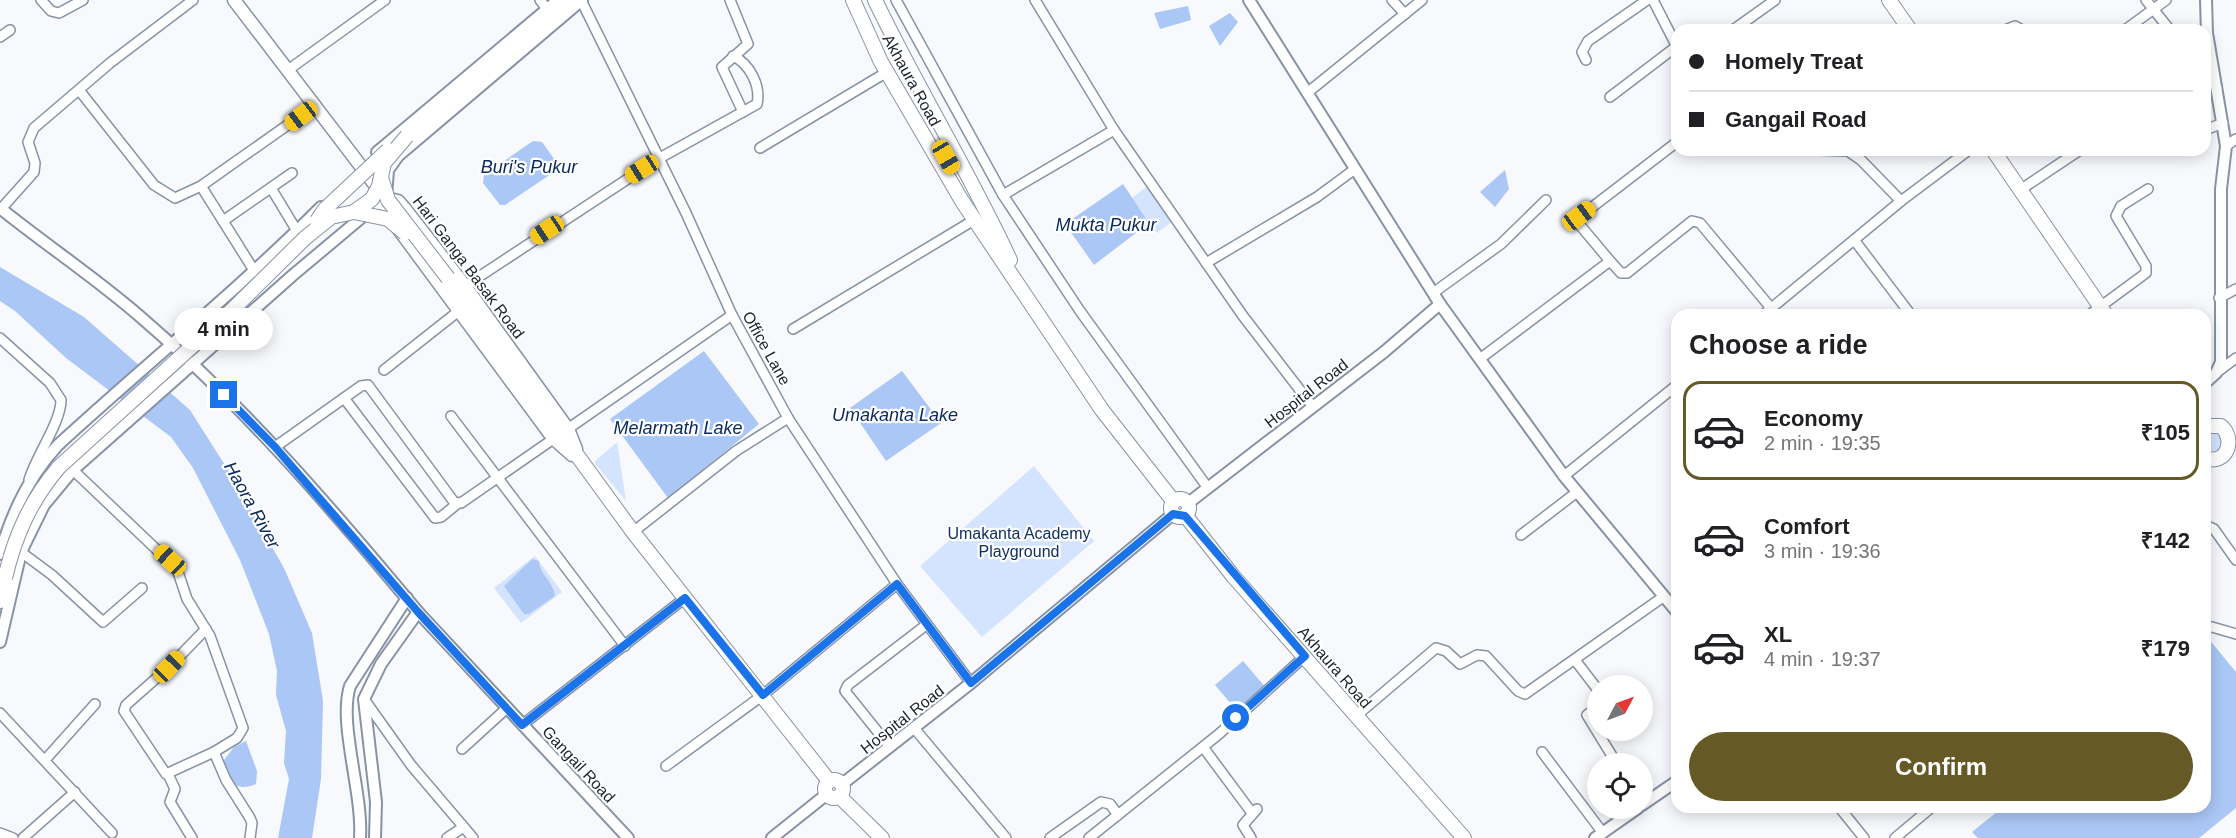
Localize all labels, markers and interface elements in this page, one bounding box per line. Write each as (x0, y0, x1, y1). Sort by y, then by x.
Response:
street label: Akhaura Road (879, 31, 944, 129)
text: Homely Treat (1725, 49, 1863, 74)
car (281, 98, 321, 134)
text: Gangail Road (1725, 107, 1867, 132)
car (929, 137, 963, 177)
car (622, 152, 662, 186)
water label: Buri's Pukur (481, 157, 578, 177)
street label: Hari Ganga Basak Road (410, 193, 528, 342)
car (1559, 198, 1599, 234)
car (527, 213, 567, 247)
water label: Mukta Pukur (1055, 215, 1158, 235)
callout: 4 min (174, 308, 274, 350)
street label: Office Lane (739, 308, 794, 388)
text: 4 min (197, 318, 250, 340)
text: Choose a ride (1689, 330, 1868, 360)
street label: Hospital Road (1261, 356, 1351, 431)
route end (210, 381, 237, 408)
icon: car (1692, 404, 1746, 458)
water label: Umakanta Lake (832, 405, 958, 425)
text: Economy (1764, 406, 1863, 431)
water label: Melarmath Lake (613, 418, 743, 438)
text: ₹105 (2141, 420, 2190, 445)
text: 2 min · 19:35 (1764, 432, 1881, 454)
water label: Haora River (220, 458, 285, 553)
icon: car (1692, 512, 1746, 566)
text: Comfort (1764, 514, 1850, 539)
park label: Umakanta Academy Playground (947, 525, 1091, 560)
text: ₹142 (2141, 528, 2190, 553)
text: 3 min · 19:36 (1764, 540, 1881, 562)
car (151, 541, 189, 579)
icon: car (1692, 620, 1746, 674)
text: XL (1764, 622, 1792, 647)
street label: Akhaura Road (1295, 623, 1375, 712)
text: ₹179 (2141, 636, 2190, 661)
car (150, 648, 188, 686)
text: 4 min · 19:37 (1764, 648, 1881, 670)
north arrow (1587, 675, 1653, 741)
map controls (1587, 675, 1653, 819)
street label: Hospital Road (857, 682, 947, 757)
route start (1222, 704, 1249, 731)
street label: Gangail Road (539, 723, 618, 806)
button: Confirm (1689, 732, 2193, 801)
button: locate (1587, 753, 1653, 819)

